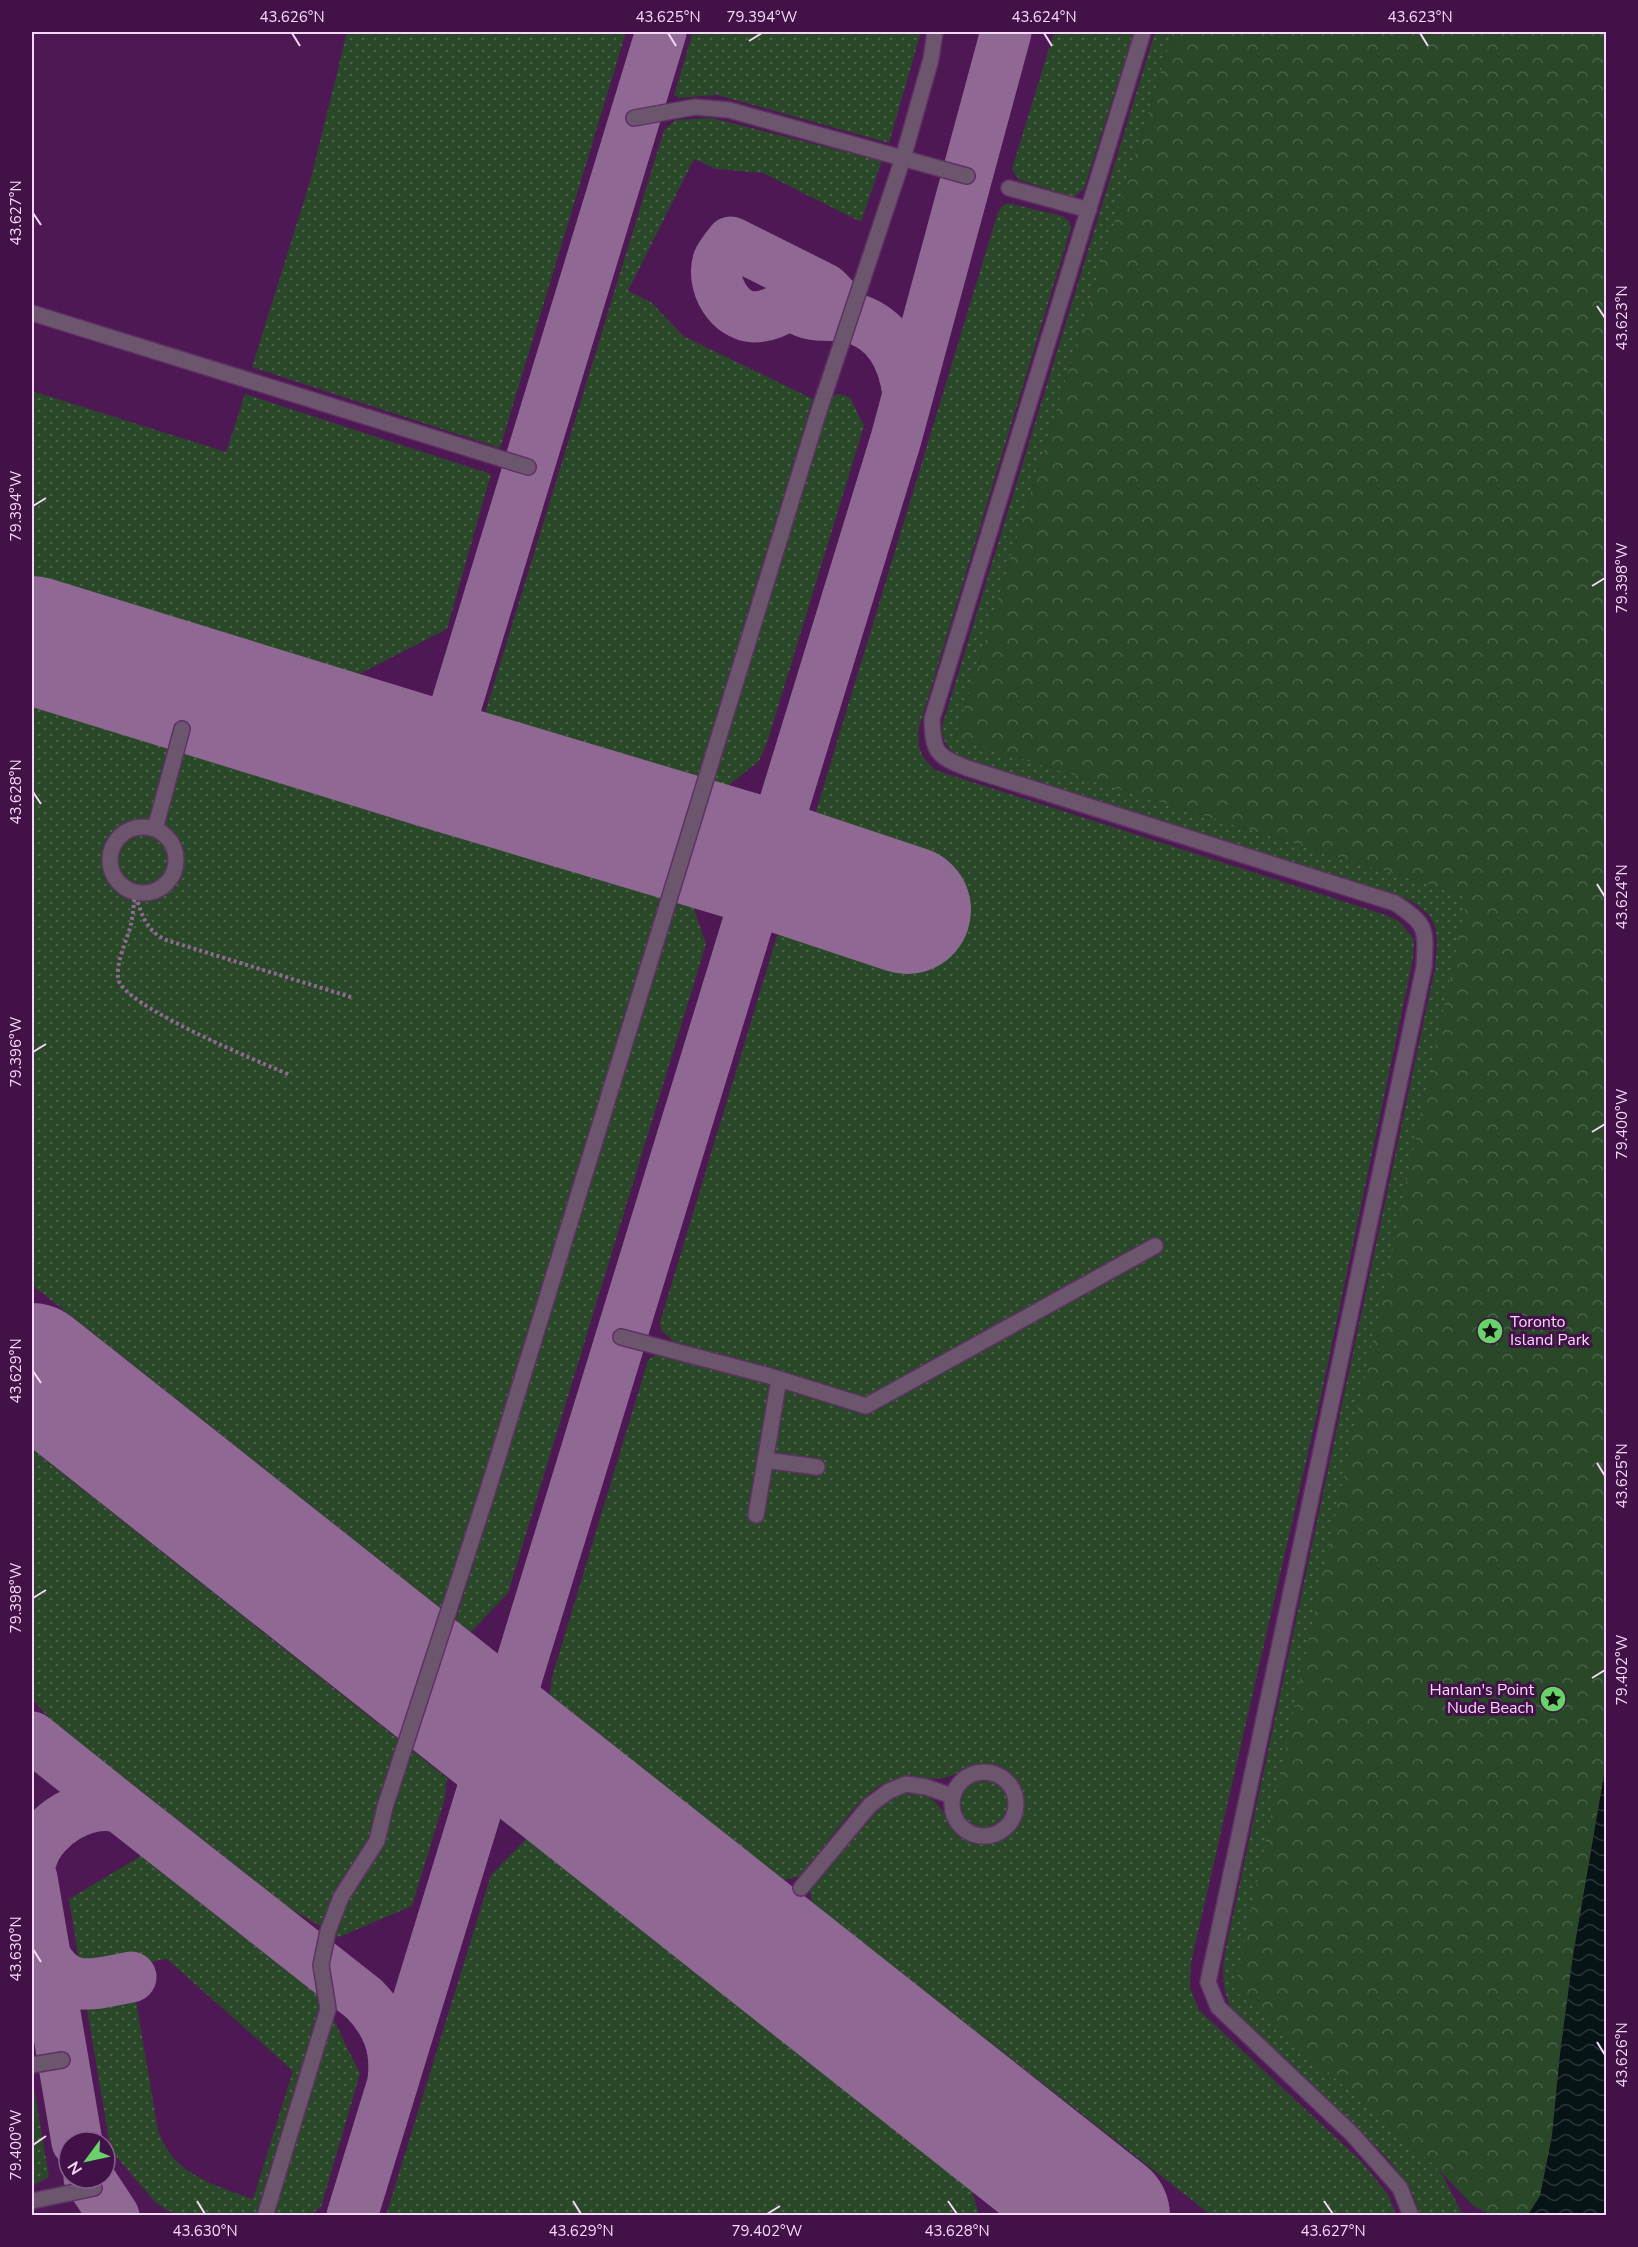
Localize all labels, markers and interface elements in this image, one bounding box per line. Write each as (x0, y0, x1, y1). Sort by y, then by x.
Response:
text: 43.626°N (259, 7, 325, 27)
text: 43.625°N (635, 7, 701, 27)
text: 79.394°W (727, 7, 798, 27)
text: 43.624°N (1011, 7, 1077, 27)
text: 43.623°N (1387, 7, 1453, 27)
text: 43.627°N (6, 180, 26, 246)
text: 43.623°N (1612, 285, 1632, 351)
text: 79.394°W (6, 470, 26, 541)
text: 79.398°W (1612, 542, 1632, 613)
text: 43.628°N (6, 759, 26, 825)
text: 43.624°N (1612, 864, 1632, 930)
text: 79.396°W (6, 1016, 26, 1087)
text: 79.400°W (1612, 1088, 1632, 1159)
place label: Toronto Island Park (1510, 1311, 1590, 1351)
place icon: Toronto Island Park (1475, 1316, 1505, 1346)
text: 43.629°N (6, 1338, 26, 1404)
text: 43.625°N (1612, 1443, 1632, 1509)
text: 79.398°W (6, 1562, 26, 1633)
text: 79.402°W (1612, 1634, 1632, 1705)
place label: Hanlan's Point Nude Beach (1430, 1679, 1534, 1719)
place icon: Hanlan's Point Nude Beach (1538, 1684, 1568, 1714)
text: 43.630°N (6, 1916, 26, 1982)
text: 43.626°N (1612, 2022, 1632, 2088)
text: 79.400°W (6, 2109, 26, 2180)
north arrow (57, 2130, 117, 2190)
text: N (63, 2157, 88, 2179)
text: 43.630°N (172, 2221, 238, 2241)
text: 43.629°N (548, 2221, 614, 2241)
text: 79.402°W (732, 2221, 803, 2241)
text: 43.628°N (924, 2221, 990, 2241)
text: 43.627°N (1300, 2221, 1366, 2241)

